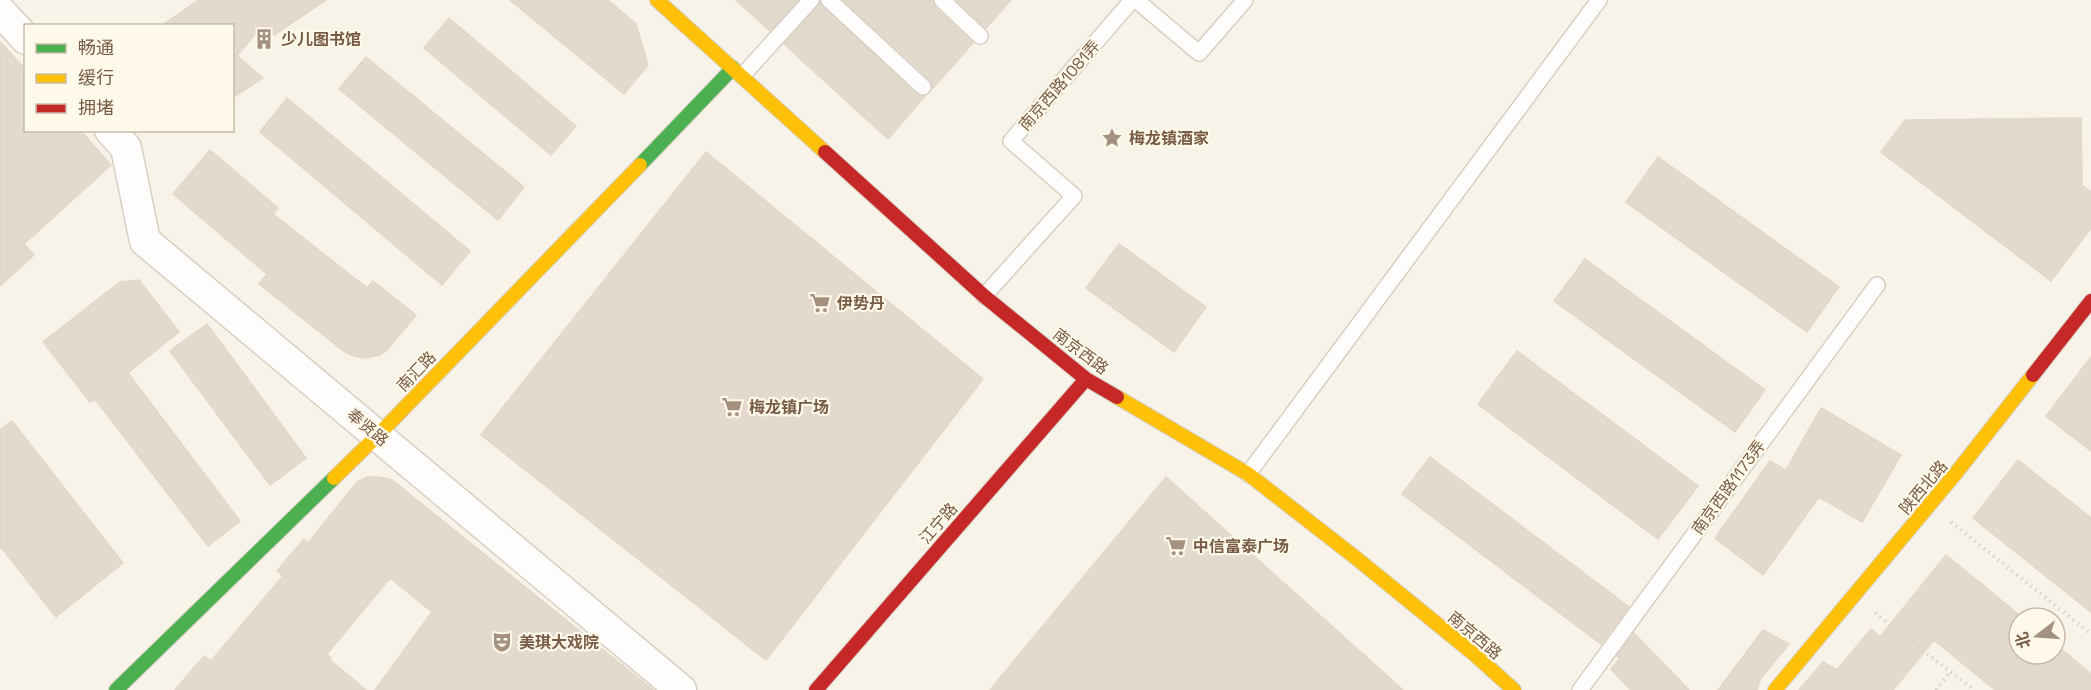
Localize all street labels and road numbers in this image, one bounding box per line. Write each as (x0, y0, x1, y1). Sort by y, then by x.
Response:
street label: 南京西路1081弄 (1014, 36, 1105, 135)
street label: 南京西路 (1049, 324, 1113, 379)
street label: 南汇路 (392, 347, 441, 396)
street label: 奉贤路 (343, 404, 393, 451)
street label: 南京西路1173弄 (1687, 436, 1770, 539)
street label: 陕西北路 (1895, 456, 1952, 519)
street label: 江宁路 (915, 498, 962, 548)
street label: 南京西路 (1443, 607, 1506, 664)

